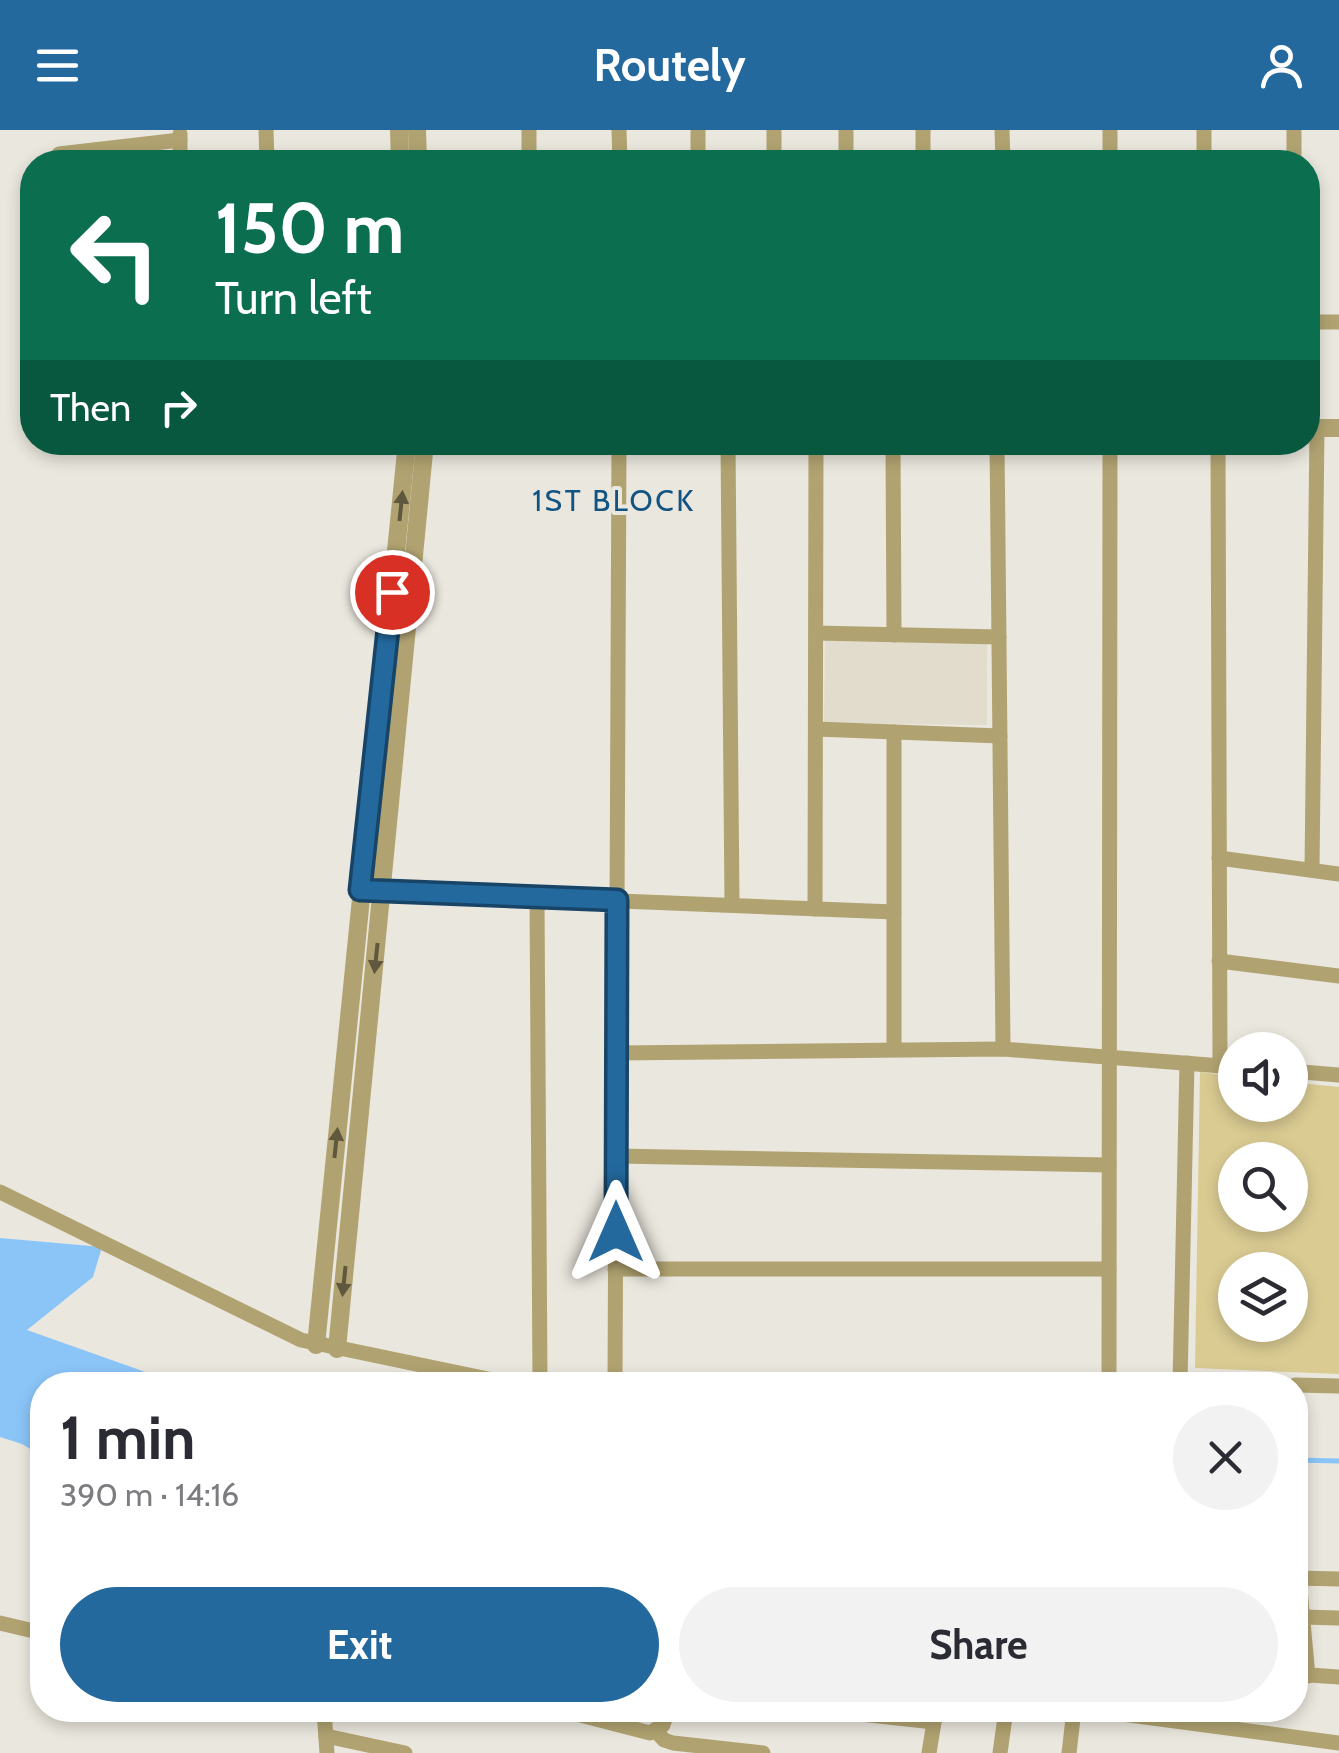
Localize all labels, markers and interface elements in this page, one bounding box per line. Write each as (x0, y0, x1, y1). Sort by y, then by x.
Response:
icon: menu (30, 38, 85, 93)
text: Routely (593, 38, 746, 92)
icon: person (1254, 38, 1309, 93)
text: 150 m (215, 185, 404, 271)
icon: left (50, 190, 180, 320)
text: Turn left (215, 271, 372, 325)
icon: right (151, 380, 206, 435)
text: Then (50, 384, 131, 431)
district label: 1ST BLOCK (532, 482, 696, 519)
one-way arrow (393, 490, 409, 522)
pin (350, 550, 435, 635)
icon: arrive (365, 565, 420, 620)
one-way arrow (368, 942, 384, 974)
map controls (1218, 1032, 1308, 1342)
button: sound (1218, 1032, 1308, 1122)
one-way arrow (328, 1127, 344, 1159)
button: search (1218, 1142, 1308, 1232)
position arrow (564, 1180, 668, 1284)
button: layers (1218, 1252, 1308, 1342)
one-way arrow (335, 1266, 351, 1297)
text: 1 min (60, 1401, 195, 1474)
button: close (1173, 1405, 1278, 1510)
text: 390 m · 14:16 (60, 1475, 239, 1514)
button: Exit (60, 1587, 659, 1702)
button: Share (679, 1587, 1278, 1702)

